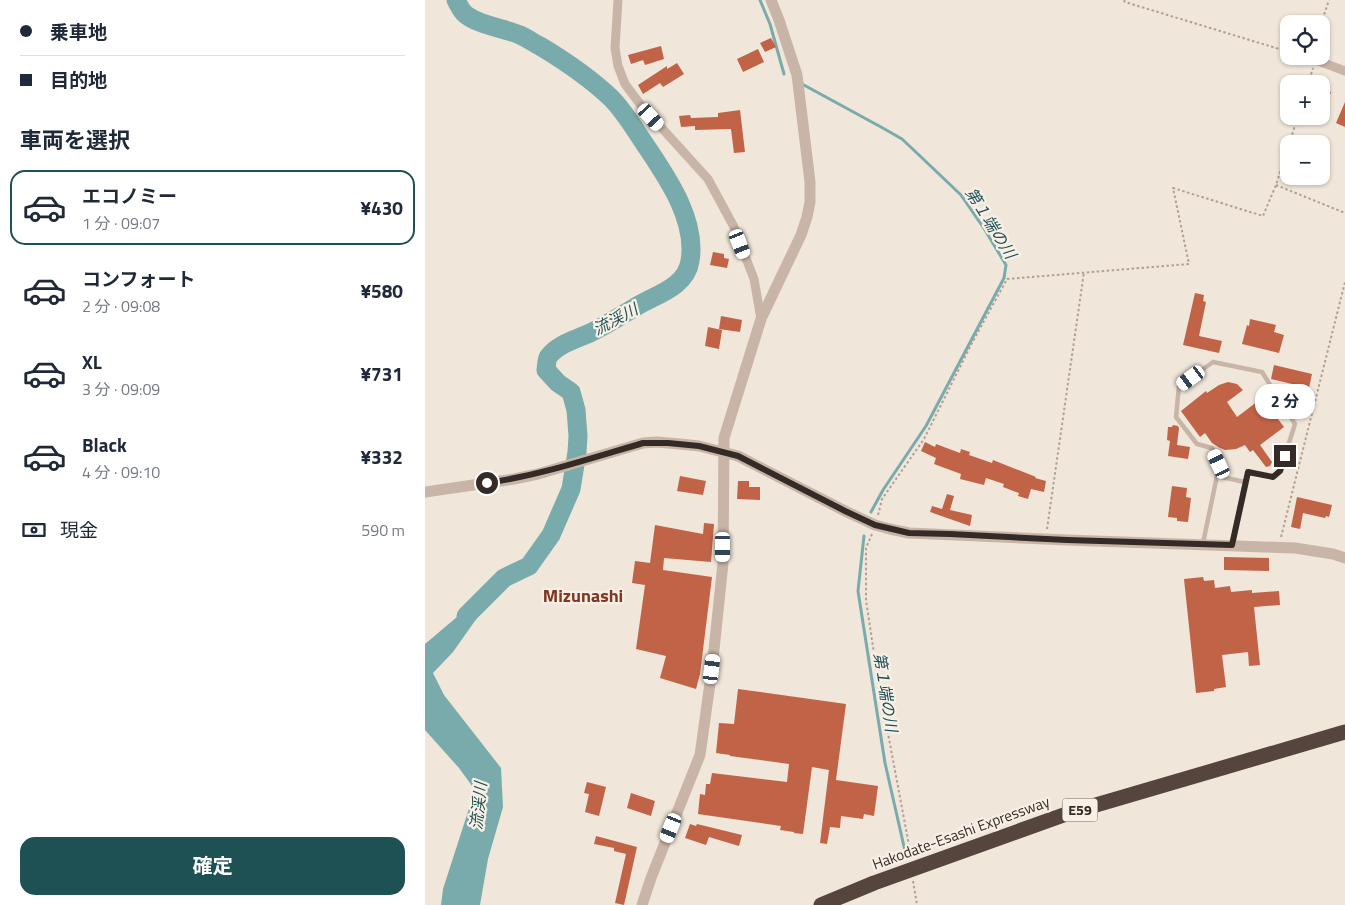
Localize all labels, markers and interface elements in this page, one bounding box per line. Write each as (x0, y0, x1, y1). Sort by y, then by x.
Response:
map controls (1280, 15, 1330, 185)
button: locate (1280, 15, 1330, 65)
text: 乗車地 (50, 17, 107, 46)
text: 目的地 (50, 65, 107, 94)
button: + (1280, 75, 1330, 125)
car (635, 101, 666, 133)
text: 車両を選択 (20, 123, 130, 157)
button: − (1280, 135, 1330, 185)
text: エコノミー (82, 181, 177, 210)
water label: 第１端の川 (960, 183, 1023, 265)
icon: car (22, 185, 67, 230)
text: ¥430 (360, 193, 403, 222)
text: 1 分 · 09:07 (82, 211, 160, 235)
car (727, 227, 752, 261)
text: コンフォート (82, 264, 195, 293)
icon: car (22, 268, 67, 313)
text: ¥580 (360, 276, 403, 305)
text: 2 分 · 09:08 (82, 294, 160, 318)
water label: 流渓川 (588, 296, 644, 341)
text: XL (82, 347, 102, 376)
icon: car (22, 351, 67, 396)
text: ¥731 (360, 359, 403, 388)
car (1174, 363, 1207, 393)
text: 3 分 · 09:09 (82, 377, 160, 401)
callout: 2 分 (1255, 384, 1315, 418)
text: 2 分 (1271, 389, 1299, 413)
text: Black (82, 430, 127, 459)
icon: car (22, 434, 67, 479)
text: ¥332 (360, 442, 403, 471)
route end (1274, 445, 1296, 467)
car (1205, 447, 1232, 481)
text: 4 分 · 09:10 (82, 460, 160, 484)
route start (476, 472, 498, 494)
text: 現金 (60, 515, 98, 544)
icon: cash (20, 516, 48, 544)
text: 590 m (361, 518, 405, 542)
car (715, 532, 730, 562)
district label: Mizunashi (543, 582, 623, 609)
water label: 第１端の川 (868, 651, 904, 735)
car (702, 653, 721, 685)
water label: 流渓川 (464, 779, 493, 831)
street label: Hakodate-Esashi Expressway (869, 790, 1053, 875)
road number: E59 (1063, 798, 1097, 822)
car (658, 811, 683, 845)
button: 確定 (20, 837, 405, 895)

